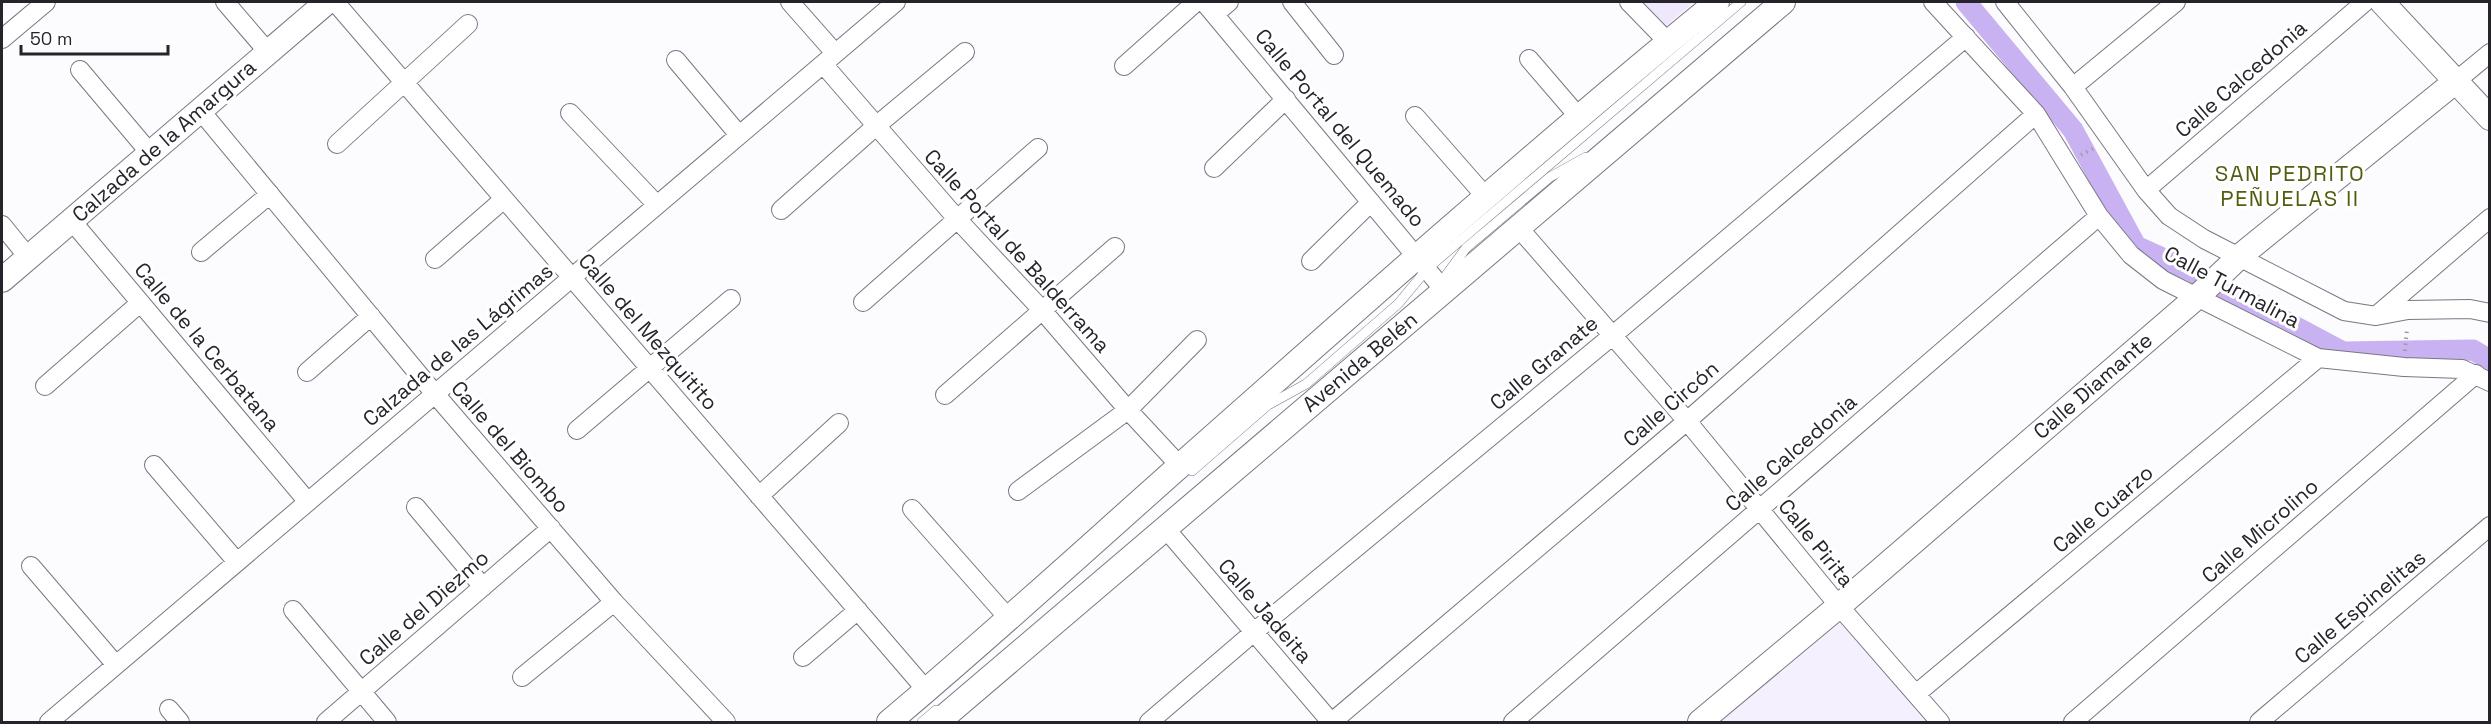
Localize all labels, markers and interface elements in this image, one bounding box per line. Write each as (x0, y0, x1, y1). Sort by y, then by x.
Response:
street label: Calle Calcedonia (2169, 14, 2312, 143)
scale bar (21, 18, 168, 56)
street label: Calle Portal del Quemado (1249, 23, 1431, 233)
text: 50 m (30, 27, 72, 50)
street label: Calzada de la Amargura (66, 53, 261, 228)
street label: Calle Portal de Balderrama (919, 143, 1116, 358)
district label: SAN PEDRITO PEÑUELAS II (2215, 159, 2365, 212)
street label: Calle Turmalina (2160, 239, 2305, 334)
street label: Calle del Mezquitito (573, 248, 724, 416)
street label: Calle de la Cerbatana (129, 256, 286, 437)
street label: Calzada de las Lágrimas (357, 257, 558, 432)
street label: Avenida Belén (1297, 306, 1423, 418)
street label: Calle Granate (1484, 309, 1603, 416)
street label: Calle Diamante (2027, 326, 2158, 445)
street label: Calle Circón (1617, 355, 1724, 453)
street label: Calle del Biombo (445, 375, 575, 518)
street label: Calle Calcedonia (1719, 388, 1862, 517)
street label: Calle Cuarzo (2047, 459, 2159, 559)
street label: Calle Microlino (2196, 472, 2324, 589)
street label: Calle Pirita (1772, 493, 1860, 592)
street label: Calle del Diezmo (353, 544, 494, 671)
street label: Calle Espinelitas (2288, 544, 2431, 670)
street label: Calle Jadeita (1212, 553, 1318, 669)

